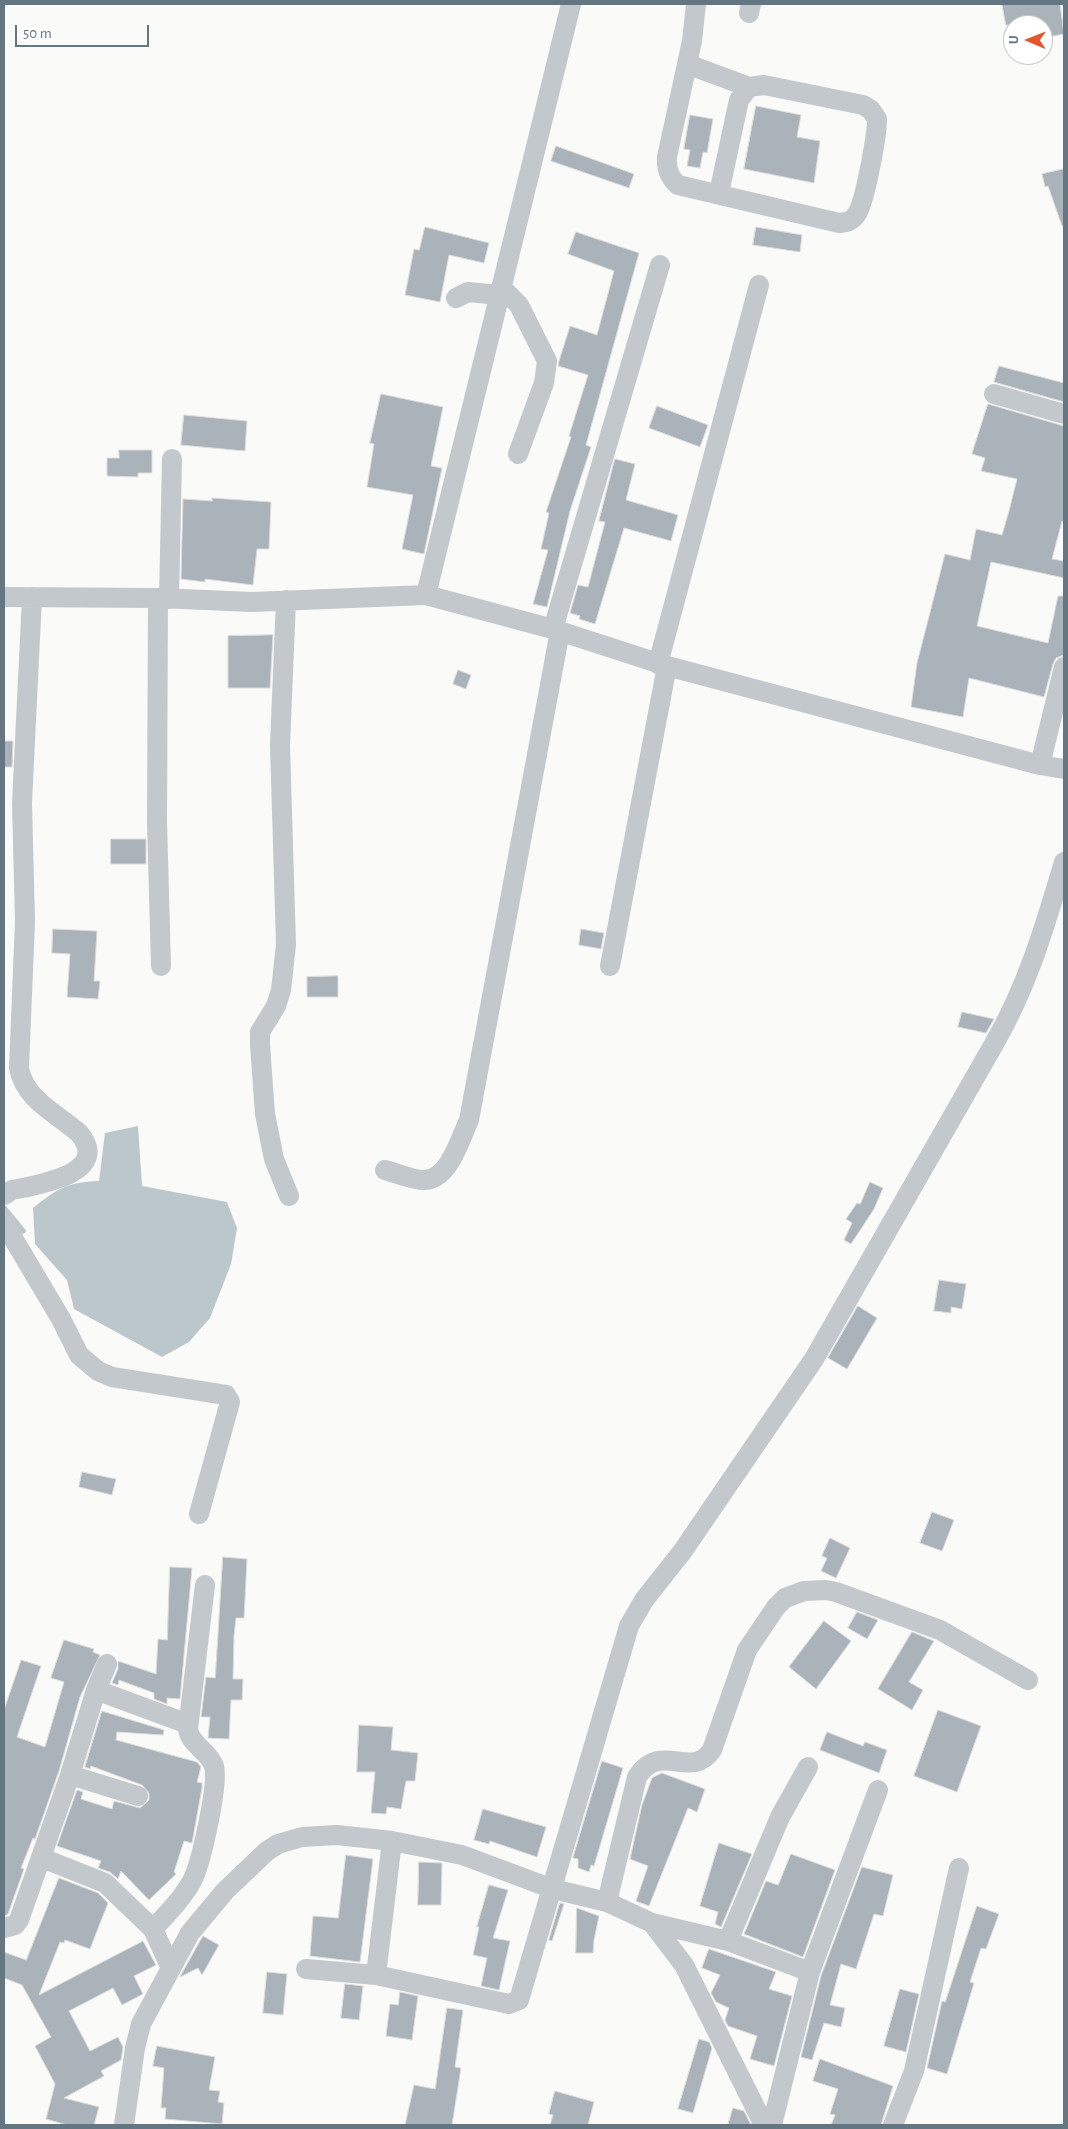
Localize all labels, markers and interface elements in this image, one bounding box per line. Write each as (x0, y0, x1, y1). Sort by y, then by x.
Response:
scale bar (18, 15, 151, 47)
north arrow (1003, 15, 1053, 65)
text: 50 m (23, 26, 52, 41)
text: U (1007, 35, 1021, 44)

